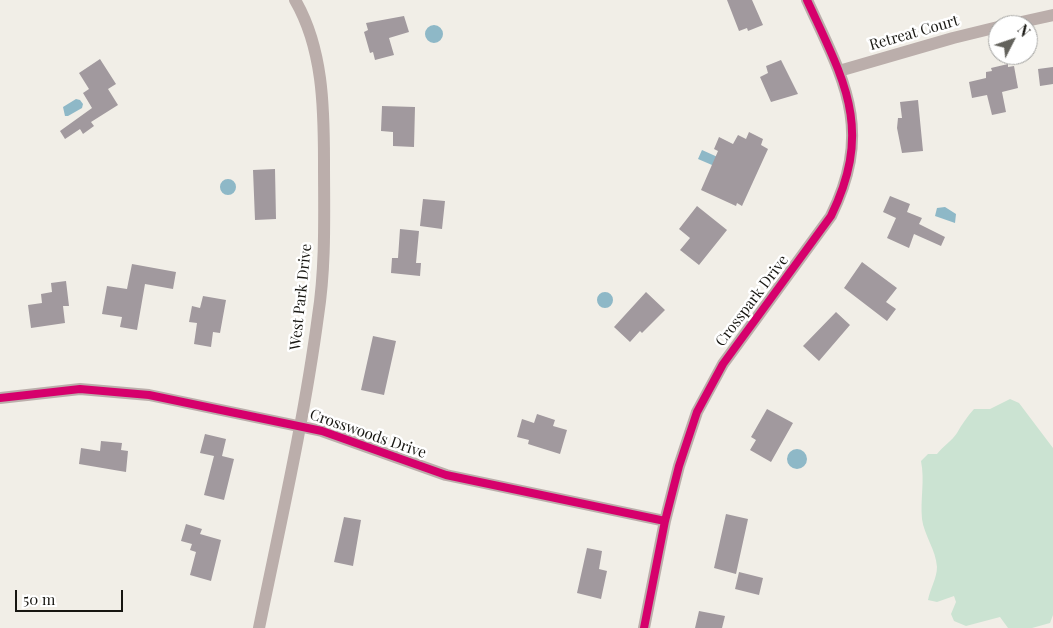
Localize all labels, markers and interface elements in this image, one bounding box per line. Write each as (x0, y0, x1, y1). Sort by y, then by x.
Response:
street label: Retreat Court (867, 12, 961, 54)
north arrow (988, 15, 1038, 65)
text: N (1013, 20, 1034, 41)
street label: West Park Drive (286, 243, 316, 351)
street label: Crosspark Drive (712, 252, 792, 350)
street label: Crosswoods Drive (307, 406, 429, 462)
scale bar (18, 580, 125, 612)
text: 50 m (23, 589, 55, 609)

